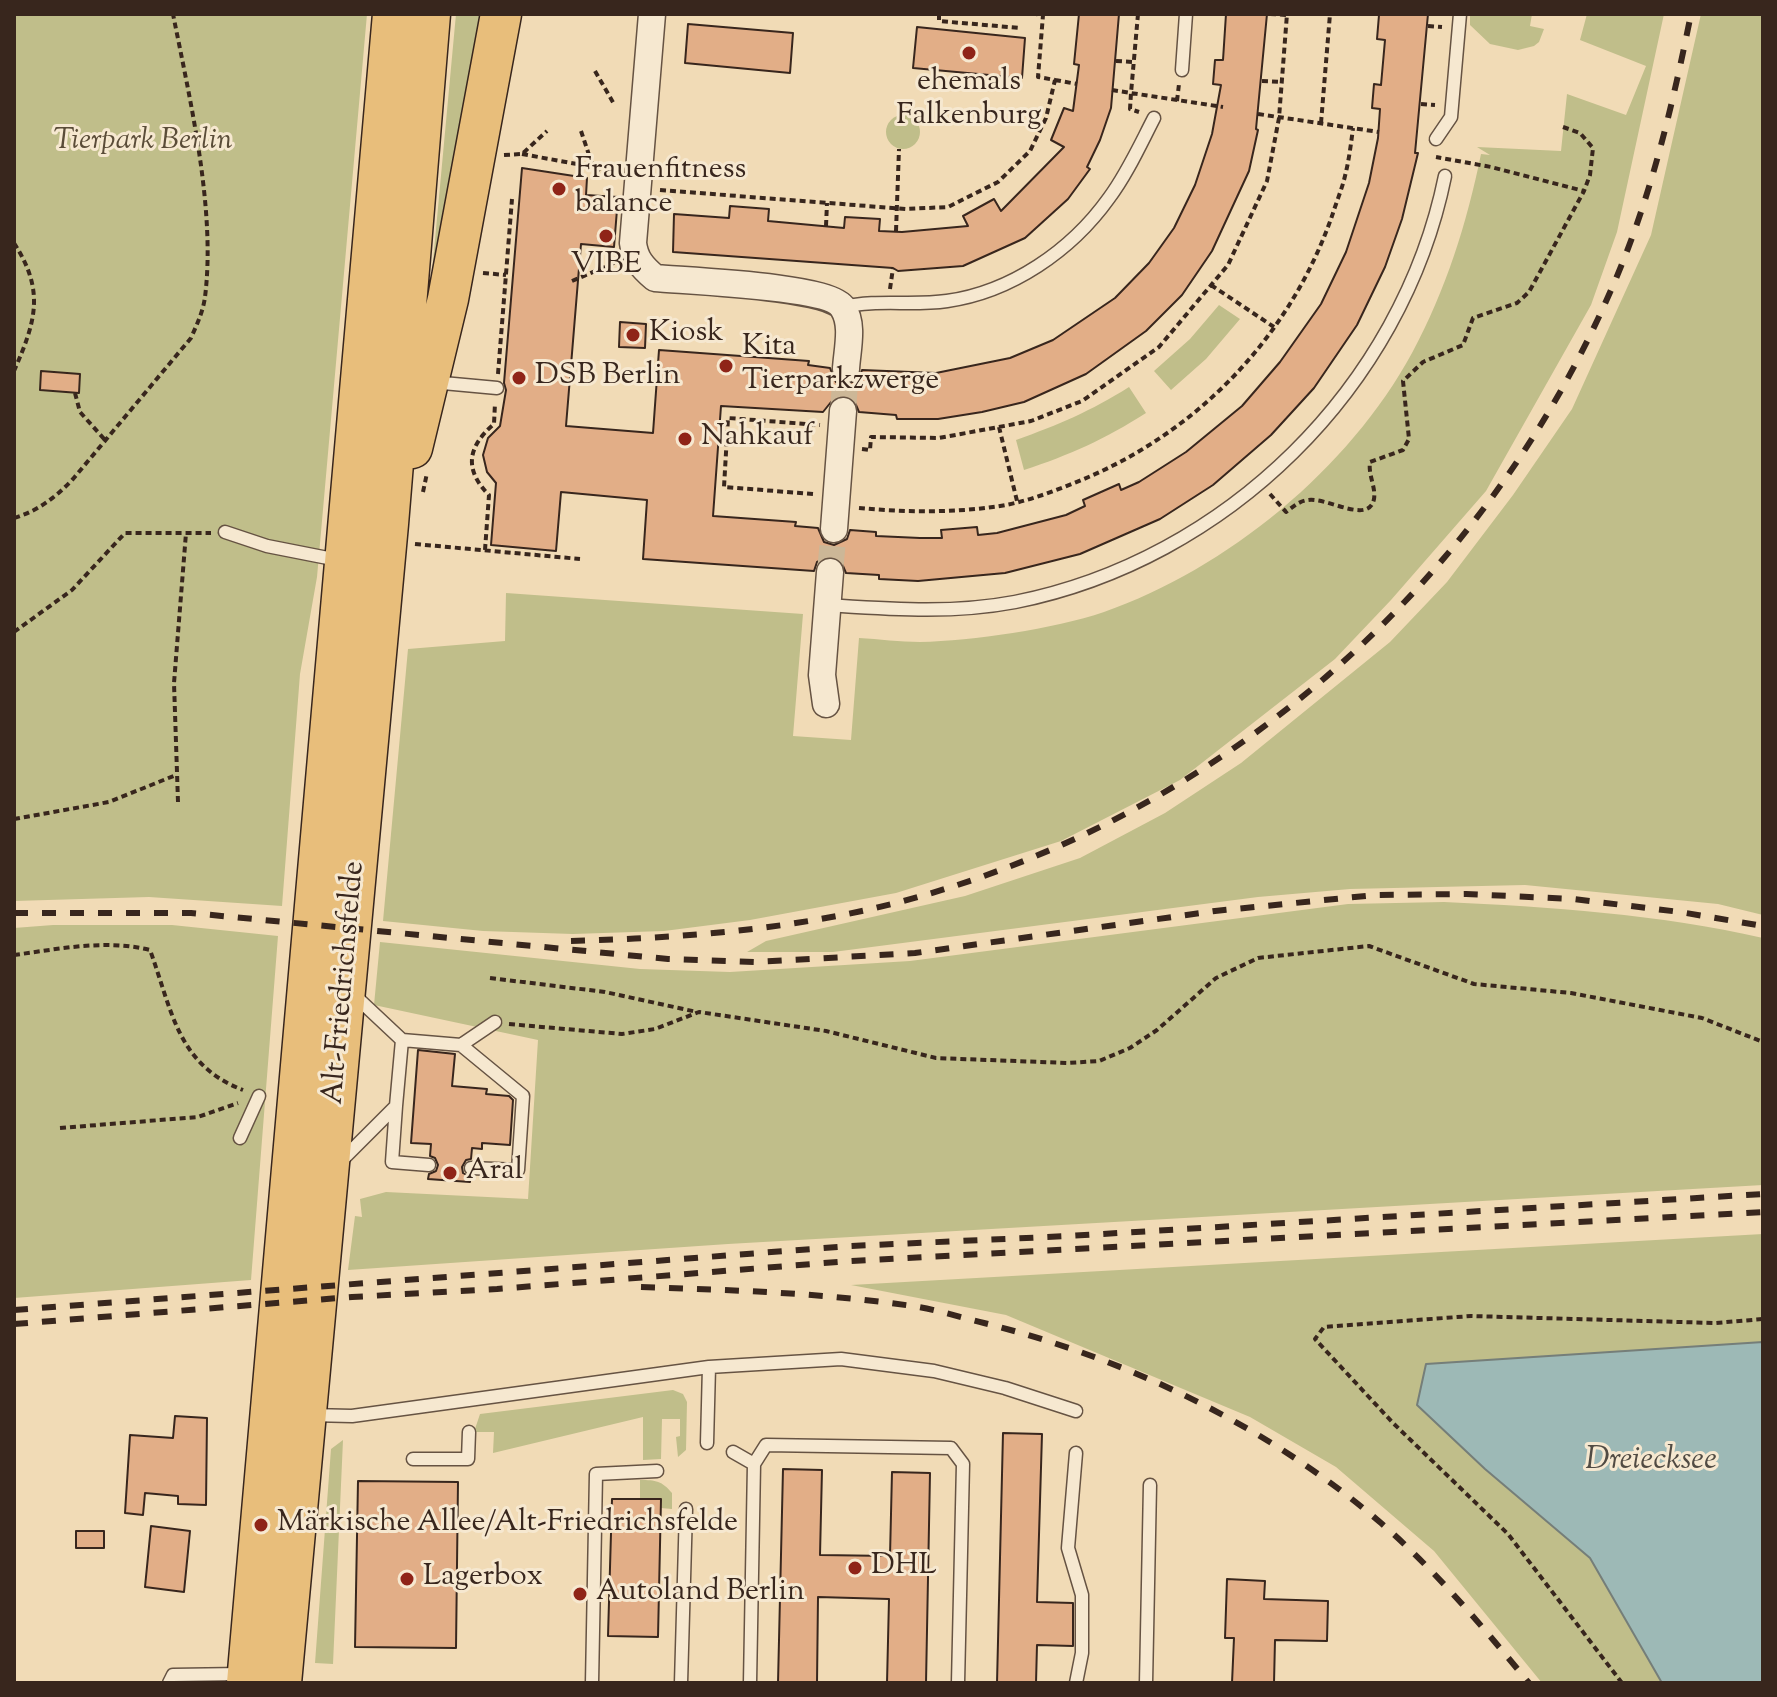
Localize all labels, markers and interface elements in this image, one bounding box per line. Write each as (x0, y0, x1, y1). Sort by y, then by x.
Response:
marker: ehemals Falkenburg (960, 44, 978, 62)
place label: ehemals Falkenburg (896, 66, 1042, 136)
park label: Tierpark Berlin (54, 125, 232, 161)
place label: Frauenfitness balance (575, 154, 746, 224)
marker: Frauenfitness balance (550, 180, 568, 198)
marker: VIBE (597, 227, 615, 245)
place label: VIBE (570, 249, 642, 285)
place label: Kiosk (649, 317, 724, 353)
marker: Kiosk (624, 326, 642, 344)
place label: Kita Tierparkzwerge (742, 331, 939, 402)
marker: Kita Tierparkzwerge (717, 357, 735, 375)
place label: DSB Berlin (535, 360, 681, 396)
marker: DSB Berlin (510, 369, 528, 387)
place label: Nahkauf (701, 421, 814, 457)
marker: Nahkauf (676, 430, 694, 448)
street label: Alt-Friedrichsfelde (317, 860, 375, 1106)
place label: Aral (466, 1155, 523, 1191)
marker: Aral (441, 1164, 459, 1182)
water label: Dreiecksee (1585, 1444, 1717, 1482)
place label: Märkische Allee/Alt-Friedrichsfelde (277, 1507, 738, 1543)
marker: Märkische Allee/Alt-Friedrichsfelde (252, 1516, 270, 1534)
place label: DHL (871, 1550, 937, 1586)
marker: DHL (846, 1559, 864, 1577)
place label: Lagerbox (423, 1561, 543, 1597)
marker: Lagerbox (398, 1570, 416, 1588)
place label: Autoland Berlin (596, 1576, 805, 1612)
marker: Autoland Berlin (571, 1585, 589, 1603)

